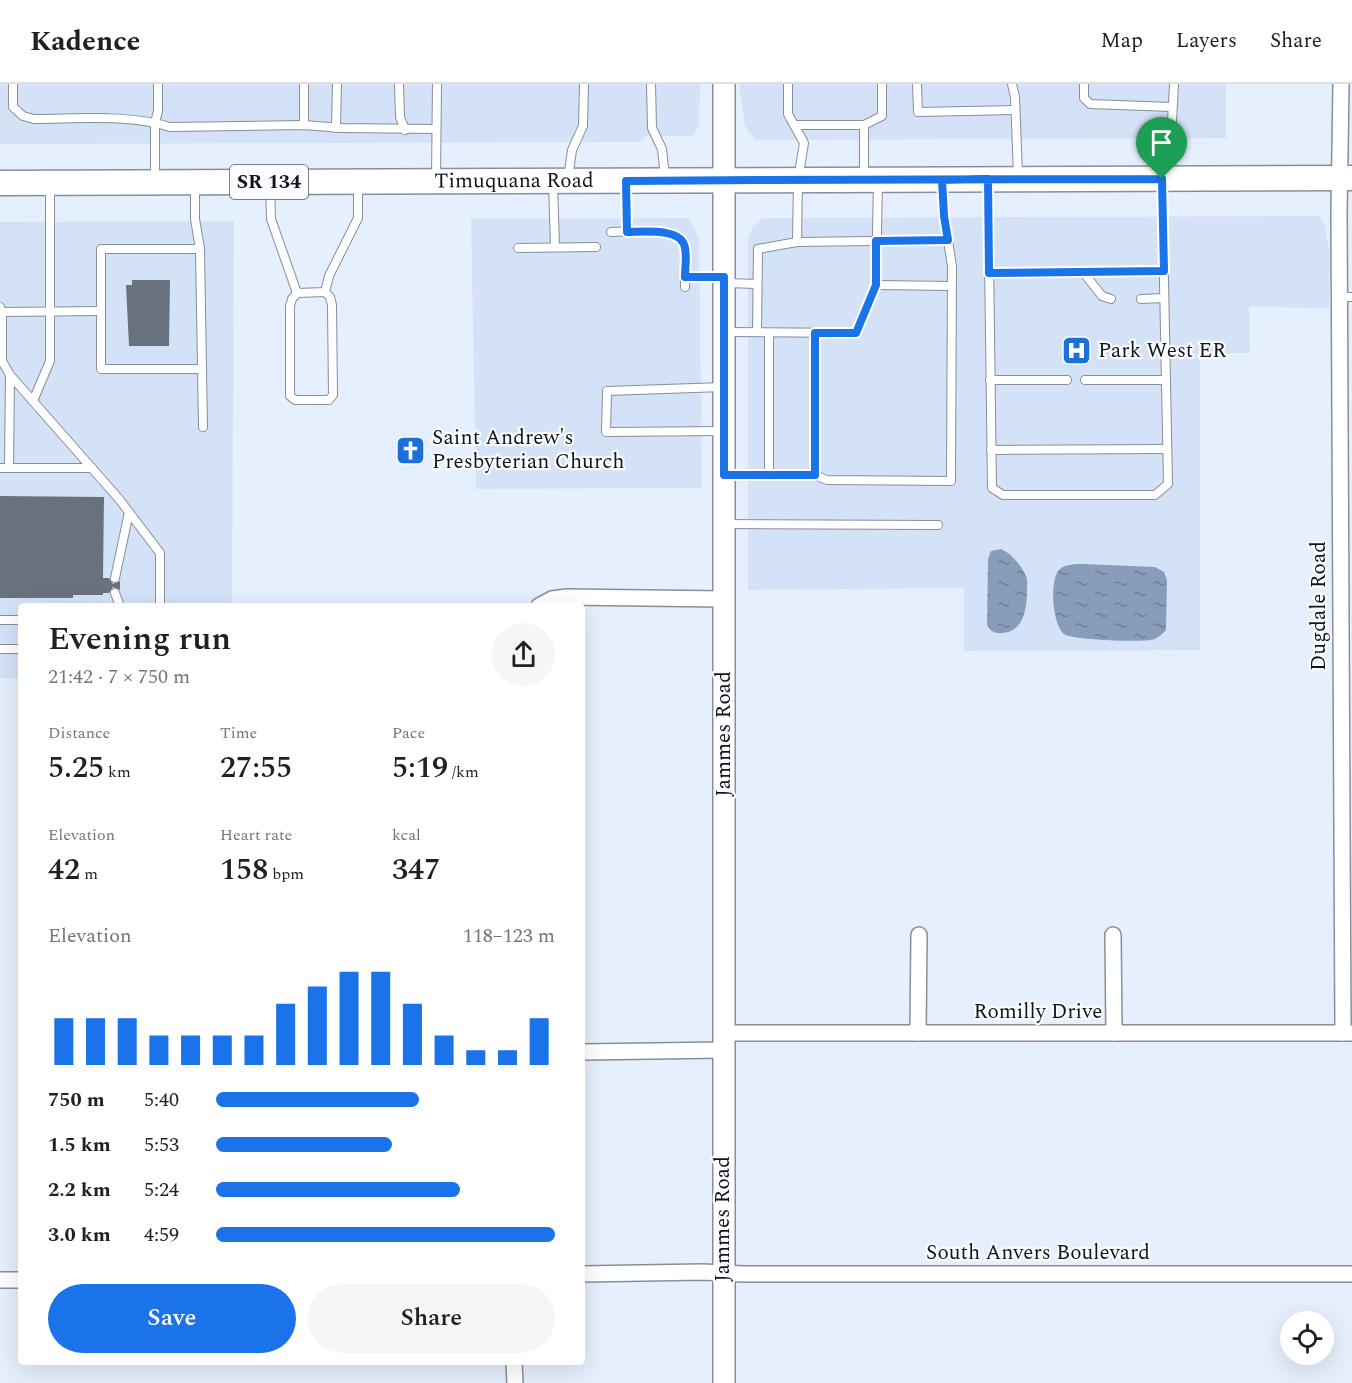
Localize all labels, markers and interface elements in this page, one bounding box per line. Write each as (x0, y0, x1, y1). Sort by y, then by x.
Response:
text: Kadence (30, 20, 141, 63)
text: Map (1101, 25, 1143, 57)
text: Layers (1176, 25, 1237, 57)
text: Share (1270, 25, 1322, 57)
pin (1136, 117, 1187, 179)
icon: arrive (1145, 126, 1178, 159)
road number: SR 134 (230, 165, 308, 199)
street label: Timuquana Road (434, 165, 594, 197)
hospital icon: Park West ER (1061, 335, 1093, 367)
place label: Park West ER (1098, 335, 1226, 367)
place label: Saint Andrew's Presbyterian Church (432, 422, 625, 478)
church icon: Saint Andrew's Presbyterian Church (395, 434, 427, 466)
street label: Dugdale Road (1303, 541, 1335, 671)
text: Evening run (48, 614, 231, 664)
button: share (492, 623, 555, 686)
text: 21:42 · 7 × 750 m (48, 662, 190, 692)
street label: Jammes Road (708, 671, 740, 797)
text: Distance (48, 721, 110, 745)
text: Time (220, 721, 257, 745)
text: Pace (392, 721, 425, 745)
text: 5.25 (48, 745, 104, 791)
text: 27:55 (220, 745, 292, 791)
text: 5:19 (392, 745, 448, 791)
text: km (104, 760, 131, 784)
text: /km (448, 760, 479, 784)
text: Elevation (48, 823, 115, 847)
text: Heart rate (220, 823, 292, 847)
text: kcal (392, 823, 421, 847)
text: 42 (48, 847, 80, 893)
text: 158 (220, 847, 268, 893)
text: 347 (392, 847, 440, 893)
text: m (80, 862, 98, 886)
text: bpm (268, 862, 304, 886)
text: Elevation (48, 921, 132, 951)
text: 118–123 m (463, 921, 555, 951)
street label: Romilly Drive (974, 996, 1102, 1028)
text: 750 m (48, 1085, 105, 1115)
text: 5:40 (144, 1085, 179, 1115)
text: 1.5 km (48, 1130, 111, 1160)
text: 5:53 (144, 1130, 179, 1160)
street label: Jammes Road (707, 1156, 739, 1282)
text: 2.2 km (48, 1175, 111, 1205)
text: 5:24 (144, 1175, 179, 1205)
text: 3.0 km (48, 1220, 111, 1250)
text: 4:59 (144, 1220, 179, 1250)
street label: South Anvers Boulevard (926, 1237, 1150, 1269)
button: Save (48, 1284, 296, 1353)
button: Share (308, 1284, 555, 1353)
map controls (1280, 1311, 1334, 1365)
button: locate (1280, 1311, 1334, 1365)

